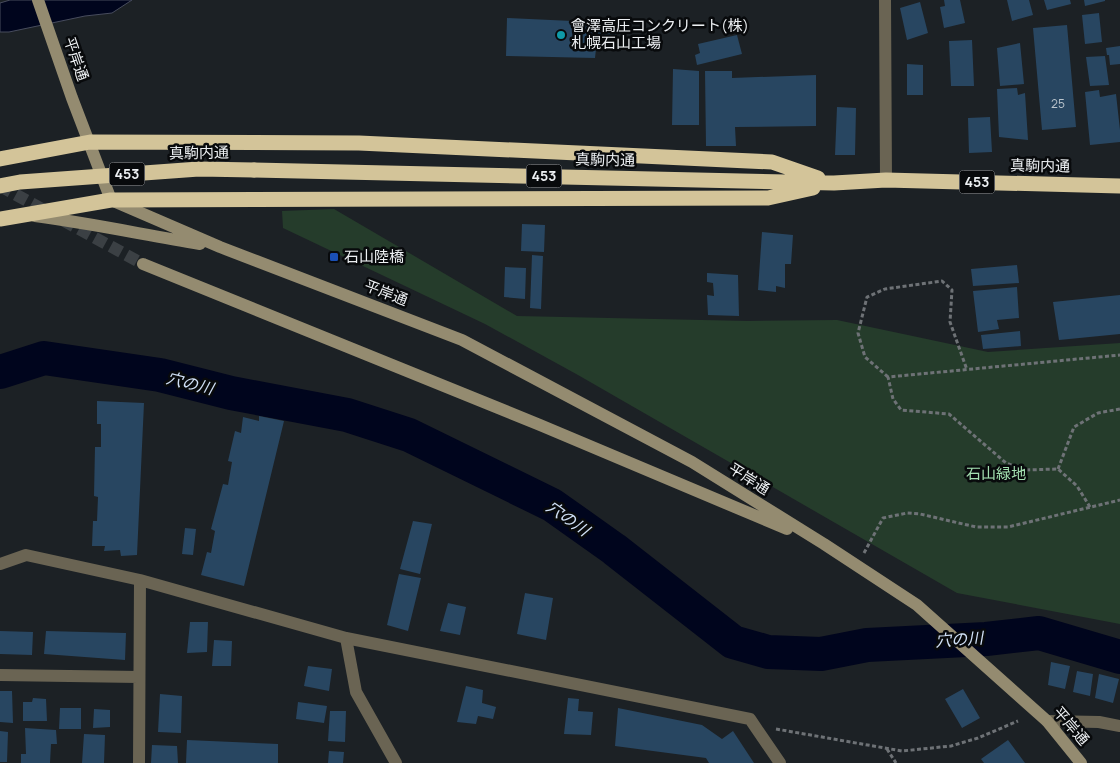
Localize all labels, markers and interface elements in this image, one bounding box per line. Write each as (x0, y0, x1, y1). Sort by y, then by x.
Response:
place label: 會澤高圧コンクリート(株) 札幌石山工場 (571, 15, 749, 53)
marker: 會澤高圧コンクリート(株) 札幌石山工場 (555, 29, 567, 41)
street label: 平岸通 (59, 34, 94, 84)
house number: 25 (1051, 95, 1065, 112)
street label: 真駒内通 (169, 141, 229, 164)
street label: 真駒内通 (575, 148, 635, 171)
street label: 真駒内通 (1010, 154, 1070, 177)
road number: 453 (110, 162, 144, 185)
road number: 453 (526, 165, 562, 188)
road number: 453 (960, 170, 994, 193)
place label: 石山陸橋 (344, 246, 404, 267)
marker: 石山陸橋 (328, 251, 340, 263)
street label: 平岸通 (361, 275, 411, 310)
water label: 穴の川 (164, 367, 218, 400)
street label: 平岸通 (725, 458, 774, 499)
park label: 石山緑地 (966, 463, 1026, 484)
water label: 穴の川 (542, 495, 596, 542)
water label: 穴の川 (934, 626, 986, 652)
street label: 平岸通 (1049, 702, 1094, 750)

